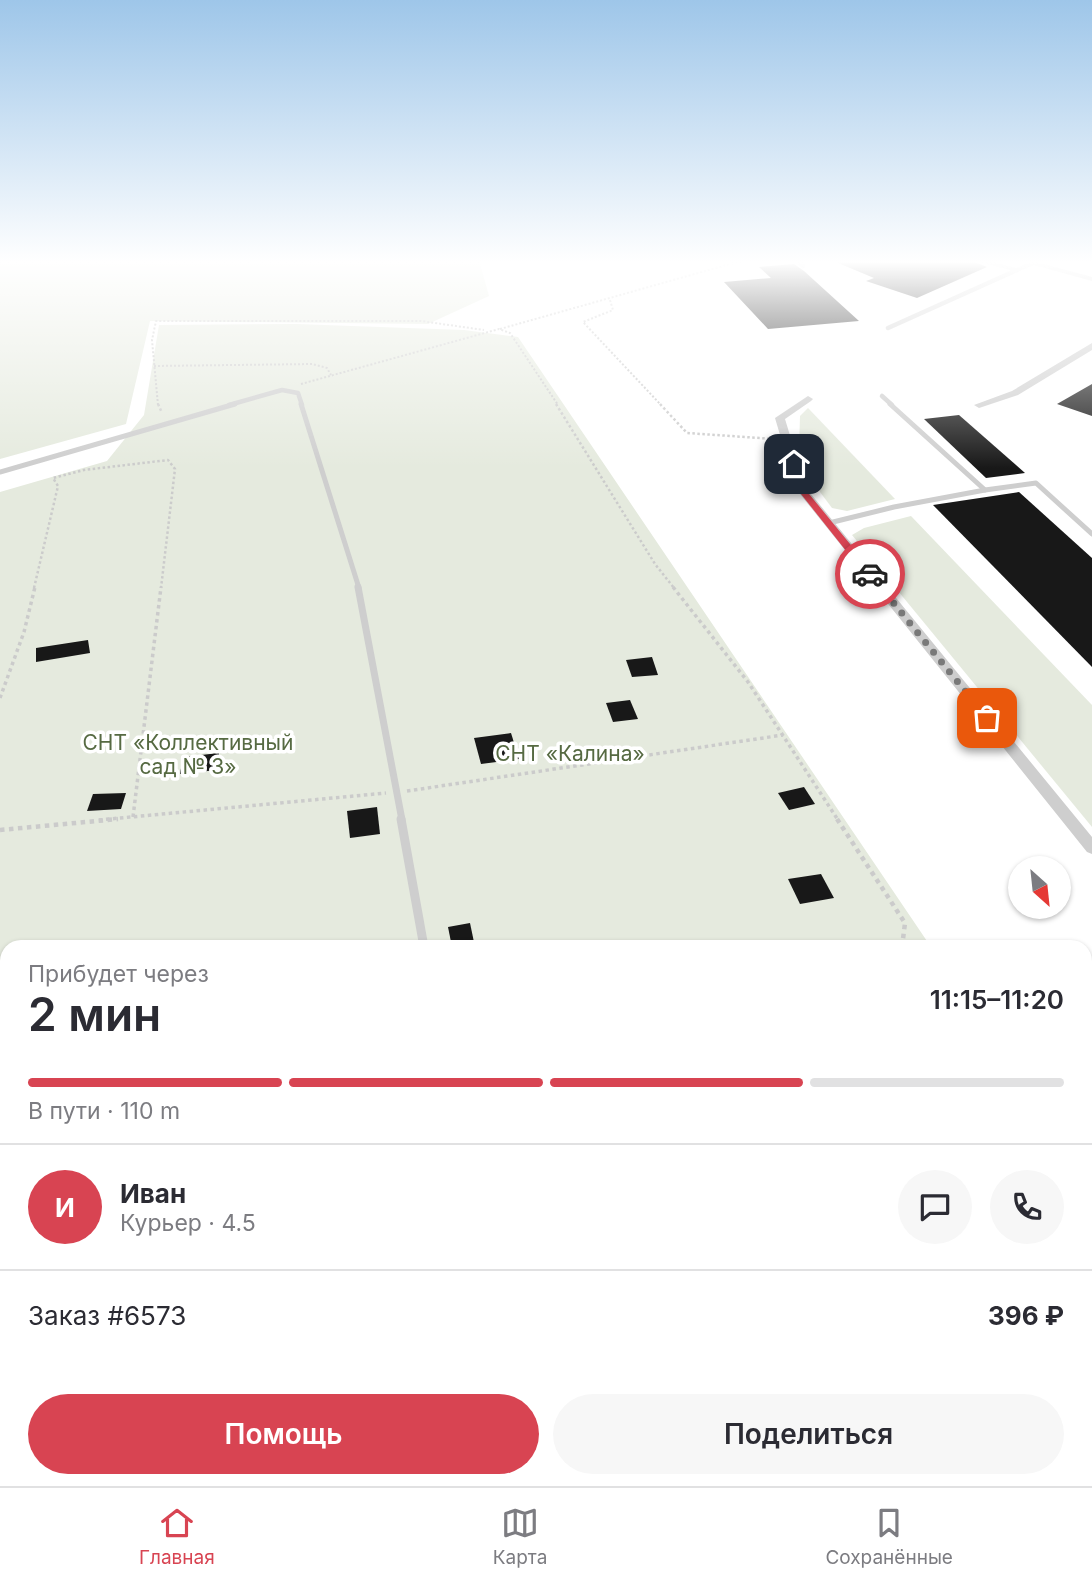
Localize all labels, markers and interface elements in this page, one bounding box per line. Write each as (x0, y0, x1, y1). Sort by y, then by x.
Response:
pin (764, 434, 824, 494)
icon: home (775, 445, 813, 483)
courier (835, 539, 905, 609)
icon: car (851, 555, 889, 593)
pin (957, 688, 1017, 748)
icon: bag (968, 699, 1006, 737)
park label: СНТ «Коллективный сад № 3» (83, 730, 293, 779)
park label: СНТ «Калина» (495, 741, 645, 766)
north arrow (1008, 856, 1071, 919)
map controls (1008, 856, 1071, 919)
text: Прибудет через (28, 960, 209, 988)
text: 11:15–11:20 (930, 984, 1064, 1015)
text: 2 мин (28, 986, 161, 1042)
text: В пути · 110 m (28, 1097, 180, 1125)
button: chat (898, 1170, 972, 1244)
button: phone (990, 1170, 1064, 1244)
text: Иван (120, 1178, 186, 1209)
text: И (55, 1192, 75, 1223)
text: Курьер · 4.5 (120, 1209, 256, 1237)
text: Заказ #6573 (28, 1300, 186, 1331)
text: 396 ₽ (988, 1300, 1064, 1331)
button: Помощь (28, 1394, 539, 1474)
button: Поделиться (553, 1394, 1064, 1474)
tab: Главная (139, 1504, 215, 1569)
tab: Карта (493, 1504, 547, 1569)
tab: Сохранённые (825, 1504, 953, 1569)

